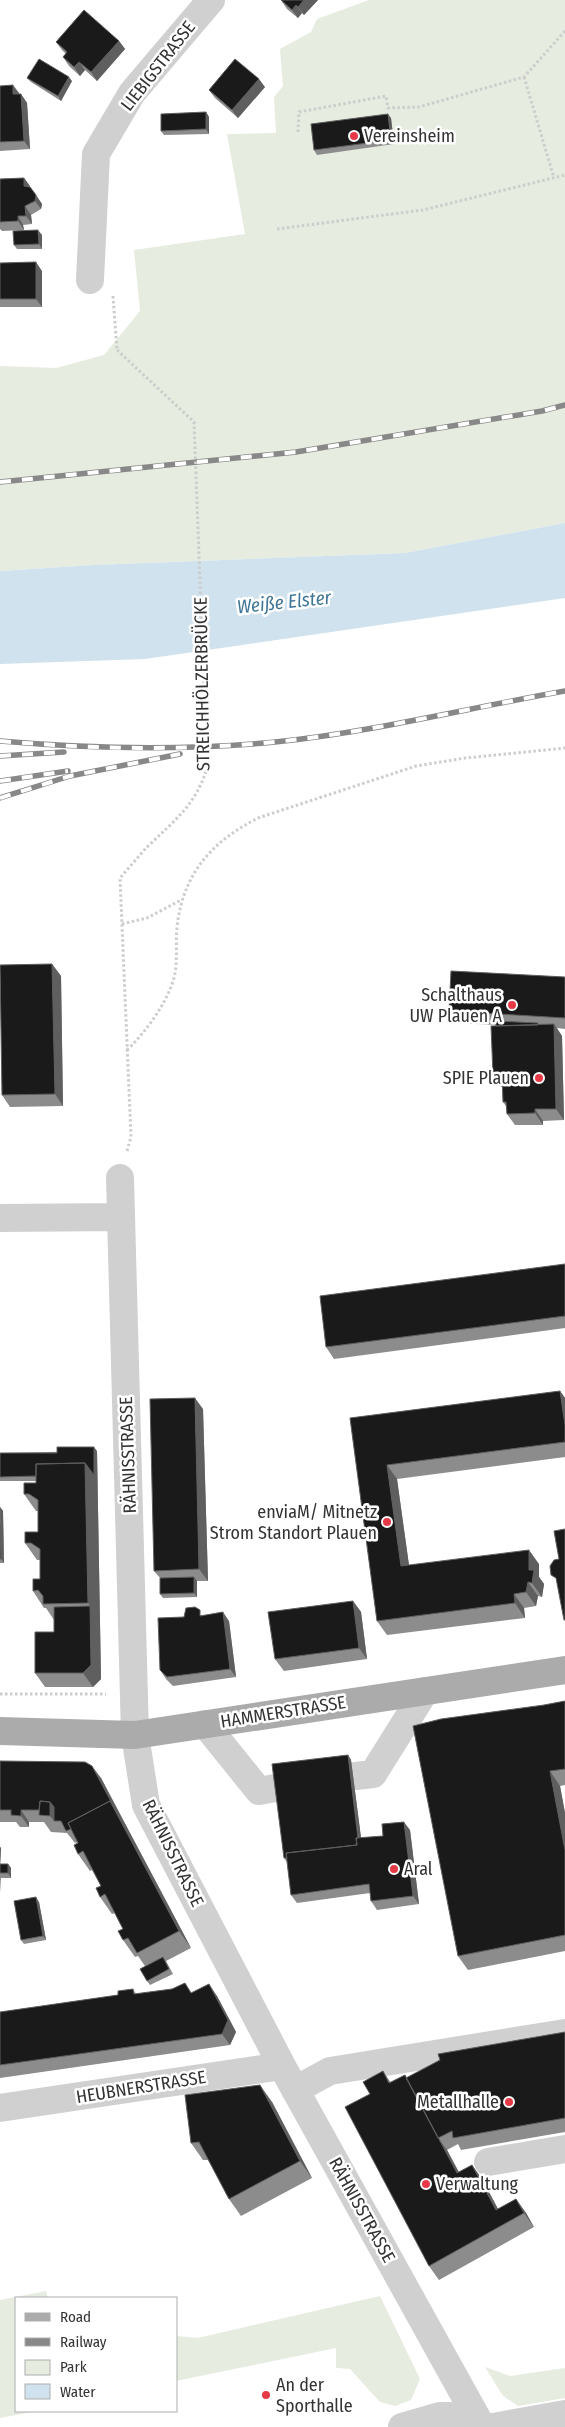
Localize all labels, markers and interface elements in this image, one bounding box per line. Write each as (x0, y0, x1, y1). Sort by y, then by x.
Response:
street label: LIEBIGSTRASSE (116, 17, 200, 115)
place label: Vereinsheim (364, 125, 455, 147)
marker: Vereinsheim (348, 130, 360, 142)
water label: Weiße Elster (236, 585, 334, 618)
street label: STREICHHÖLZERBRÜCKE (189, 597, 215, 771)
place label: Schalthaus UW Plauen A (409, 984, 503, 1027)
marker: Schalthaus UW Plauen A (506, 999, 518, 1011)
place label: SPIE Plauen (443, 1067, 529, 1089)
marker: SPIE Plauen (533, 1072, 545, 1084)
street label: RÄHNISSTRASSE (115, 1396, 141, 1514)
place label: enviaM/ Mitnetz Strom Standort Plauen (210, 1501, 377, 1544)
marker: enviaM/ Mitnetz Strom Standort Plauen (381, 1516, 393, 1528)
street label: HAMMERSTRASSE (219, 1691, 347, 1733)
street label: RÄHNISSTRASSE (138, 1796, 208, 1910)
place label: Aral (404, 1858, 433, 1880)
marker: Aral (388, 1863, 400, 1875)
street label: HEUBNERSTRASSE (75, 2066, 207, 2108)
place label: Metallhalle (417, 2091, 499, 2113)
marker: Metallhalle (503, 2096, 515, 2108)
street label: RÄHNISSTRASSE (324, 2154, 400, 2266)
place label: Verwaltung (436, 2173, 519, 2195)
marker: Verwaltung (420, 2178, 432, 2190)
legend (15, 2297, 178, 2412)
text: Road (60, 2308, 91, 2326)
text: Railway (60, 2333, 107, 2351)
text: Park (60, 2358, 87, 2376)
place label: An der Sporthalle (276, 2374, 353, 2417)
text: Water (60, 2383, 96, 2401)
marker: An der Sporthalle (260, 2389, 272, 2401)

